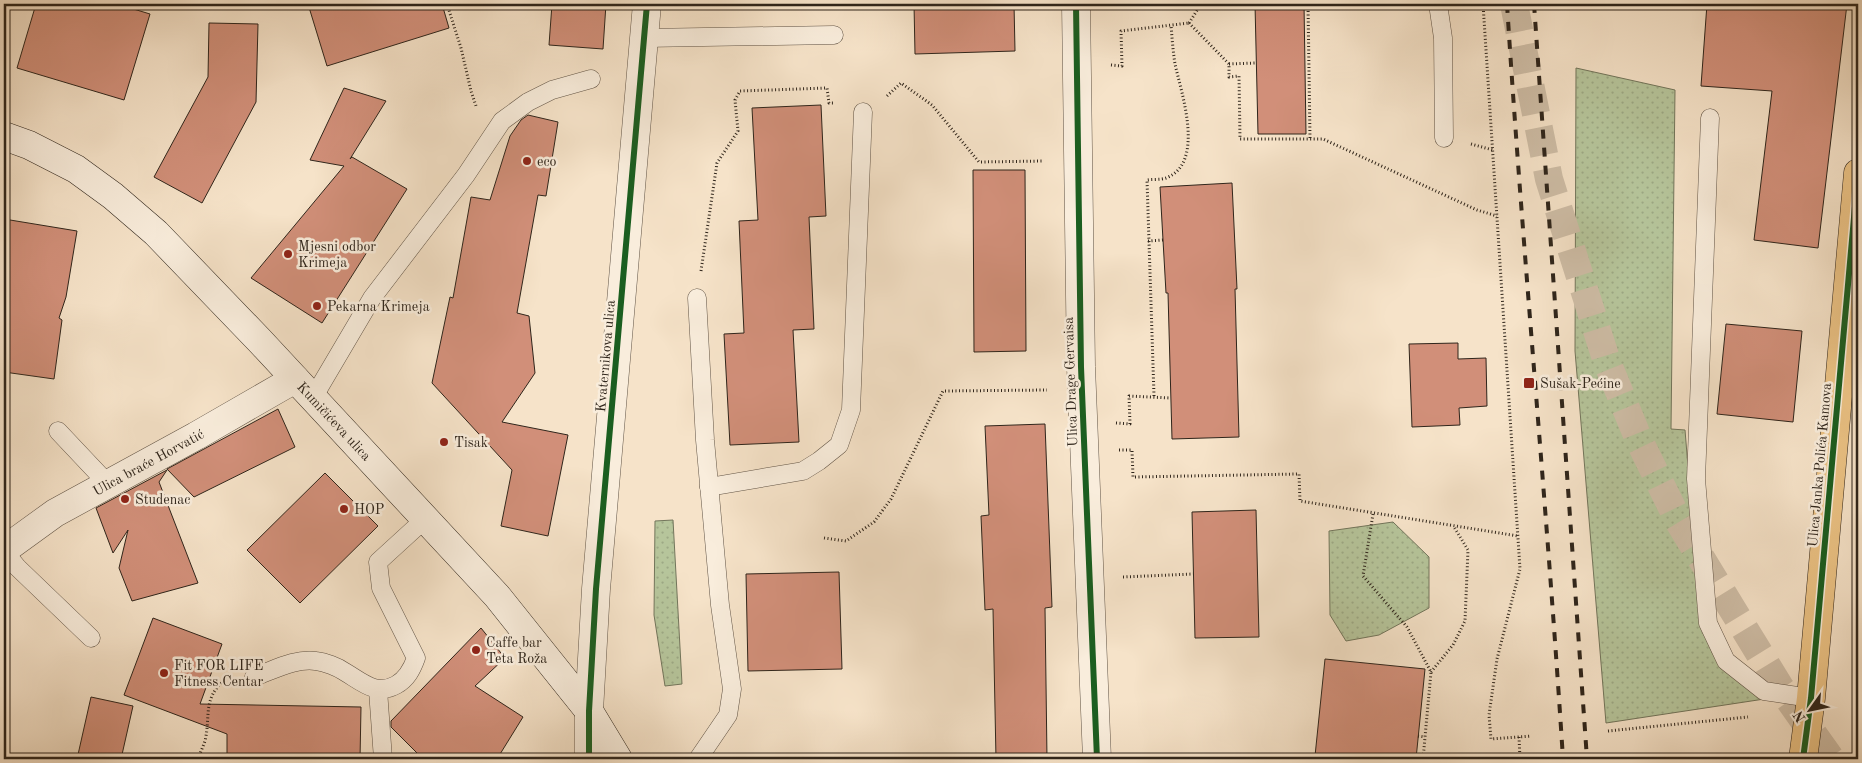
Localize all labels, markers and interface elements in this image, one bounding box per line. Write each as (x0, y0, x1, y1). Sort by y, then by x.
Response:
marker: eco (521, 155, 533, 167)
place label: eco (537, 155, 557, 169)
place label: Mjesni odbor Krimeja (298, 240, 376, 270)
marker: Mjesni odbor Krimeja (282, 248, 294, 260)
street label: Kvaternikova ulica (594, 299, 618, 413)
marker: Pekarna Krimeja (311, 300, 323, 312)
place label: Pekarna Krimeja (327, 300, 430, 314)
street label: Ulica Drage Gervaisa (1062, 317, 1080, 447)
marker: Sušak-Pećine (1522, 376, 1536, 390)
place label: Sušak-Pećine (1540, 377, 1621, 391)
street label: Kumičićeva ulica (294, 380, 373, 464)
street label: Ulica Janka Polića Kamova (1806, 382, 1834, 548)
street label: Ulica braće Horvatić (91, 427, 206, 499)
marker: Tisak (438, 436, 450, 448)
place label: Tisak (454, 436, 488, 450)
marker: Studenac (119, 493, 131, 505)
place label: Studenac (135, 493, 190, 507)
marker: HOP (338, 503, 350, 515)
place label: HOP (354, 503, 384, 517)
place label: Caffe bar Teta Roža (486, 636, 547, 666)
marker: Caffe bar Teta Roža (470, 644, 482, 656)
place label: Fit FOR LIFE Fitness Centar (174, 659, 263, 689)
marker: Fit FOR LIFE Fitness Centar (158, 667, 170, 679)
north arrow (1784, 686, 1834, 736)
text: N (1791, 708, 1809, 725)

